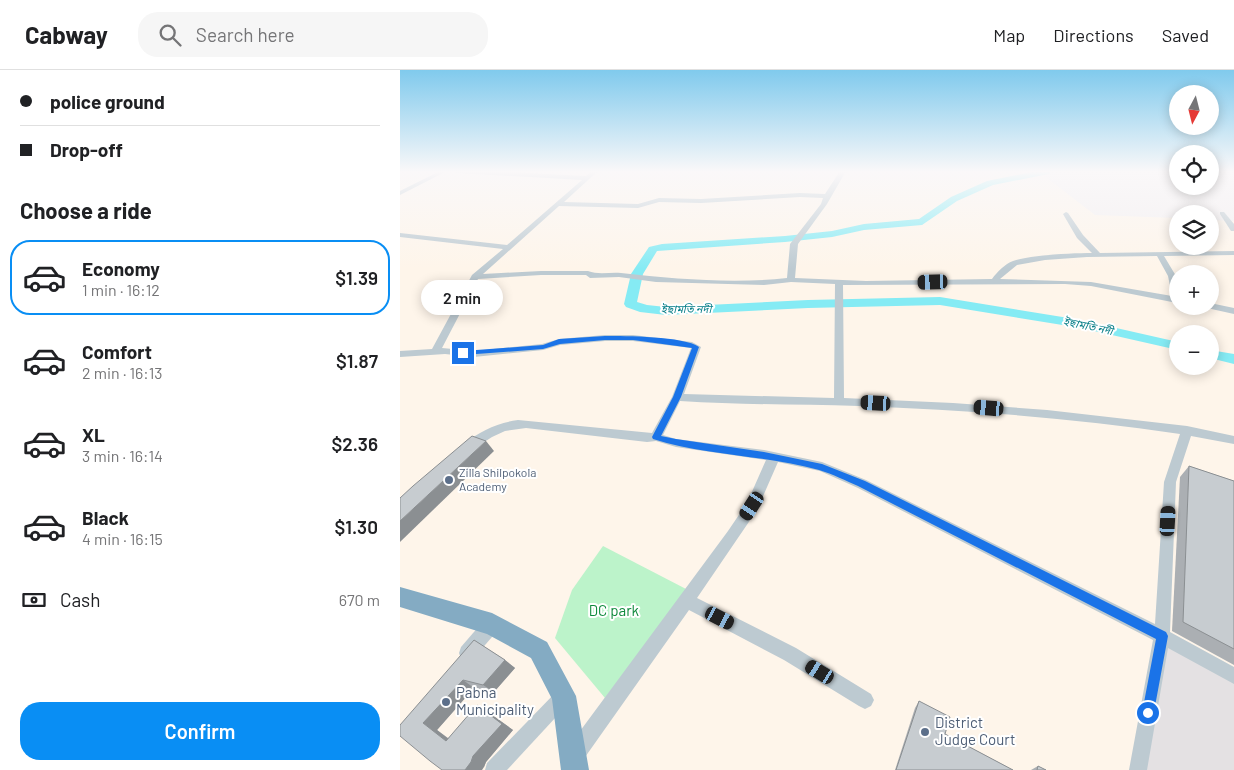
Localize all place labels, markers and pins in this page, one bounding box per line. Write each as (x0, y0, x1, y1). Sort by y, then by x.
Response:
place label: Zilla Shilpokola Academy (459, 465, 536, 493)
marker: Zilla Shilpokola Academy (443, 474, 455, 486)
place label: Pabna Municipality (456, 683, 534, 718)
marker: Pabna Municipality (440, 696, 452, 708)
place label: District Judge Court (935, 713, 1015, 748)
marker: District Judge Court (919, 726, 931, 738)

